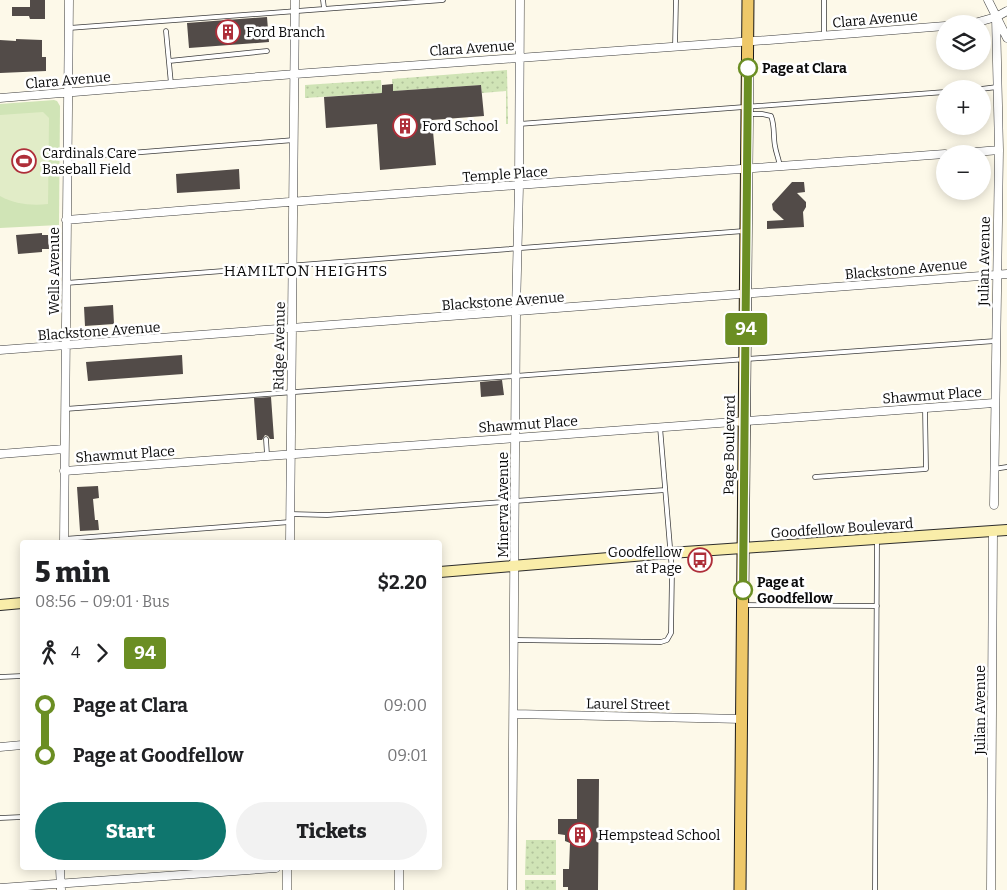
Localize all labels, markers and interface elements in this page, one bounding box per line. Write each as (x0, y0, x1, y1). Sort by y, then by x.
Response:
street label: Clara Avenue (832, 7, 918, 32)
map controls (936, 15, 991, 200)
button: layers (936, 15, 991, 70)
building icon: Ford Branch (215, 19, 241, 45)
place label: Ford Branch (246, 24, 325, 41)
street label: Clara Avenue (429, 37, 515, 60)
marker: Page at Clara (738, 58, 758, 78)
place label: Page at Clara (762, 60, 847, 77)
street label: Clara Avenue (25, 68, 111, 93)
button: + (936, 80, 991, 135)
building icon: Ford School (392, 113, 418, 139)
place label: Ford School (422, 118, 498, 135)
place label: Cardinals Care Baseball Field (42, 145, 137, 178)
button: − (936, 145, 991, 200)
sports icon: Cardinals Care Baseball Field (11, 148, 37, 174)
street label: Temple Place (462, 163, 548, 186)
street label: Julian Avenue (975, 216, 994, 307)
street label: Wells Avenue (46, 227, 63, 315)
street label: Blackstone Avenue (844, 256, 968, 283)
district label: HAMILTON HEIGHTS (224, 262, 388, 280)
street label: Blackstone Avenue (441, 289, 565, 314)
street label: Ridge Avenue (270, 301, 289, 391)
line badge: 94 (724, 313, 768, 345)
text: 94 (735, 318, 757, 340)
street label: Blackstone Avenue (37, 319, 161, 344)
street label: Shawmut Place (882, 384, 982, 407)
street label: Page Boulevard (720, 395, 739, 495)
street label: Shawmut Place (478, 413, 578, 436)
street label: Shawmut Place (75, 443, 175, 466)
street label: Minerva Avenue (495, 452, 512, 558)
street label: Goodfellow Boulevard (770, 515, 914, 542)
place label: Goodfellow at Page (608, 544, 683, 577)
bus stop icon: Goodfellow at Page (687, 547, 713, 573)
text: 5 min (35, 556, 109, 589)
text: $2.20 (378, 571, 427, 594)
place label: Page at Goodfellow (757, 574, 833, 607)
marker: Page at Goodfellow (733, 580, 753, 600)
text: 08:56 – 09:01 · Bus (35, 592, 170, 611)
icon: walk (35, 639, 63, 667)
icon: forward (88, 639, 116, 667)
text: 94 (134, 642, 156, 664)
text: 4 (71, 643, 80, 662)
street label: Julian Avenue (972, 665, 989, 756)
text: Page at Clara (73, 694, 188, 717)
street label: Laurel Street (586, 695, 670, 714)
text: 09:00 (383, 696, 427, 715)
text: Page at Goodfellow (73, 744, 244, 767)
text: 09:01 (387, 746, 427, 765)
button: Start (35, 802, 226, 860)
button: Tickets (236, 802, 427, 860)
building icon: Hempstead School (567, 822, 593, 848)
place label: Hempstead School (598, 827, 720, 844)

